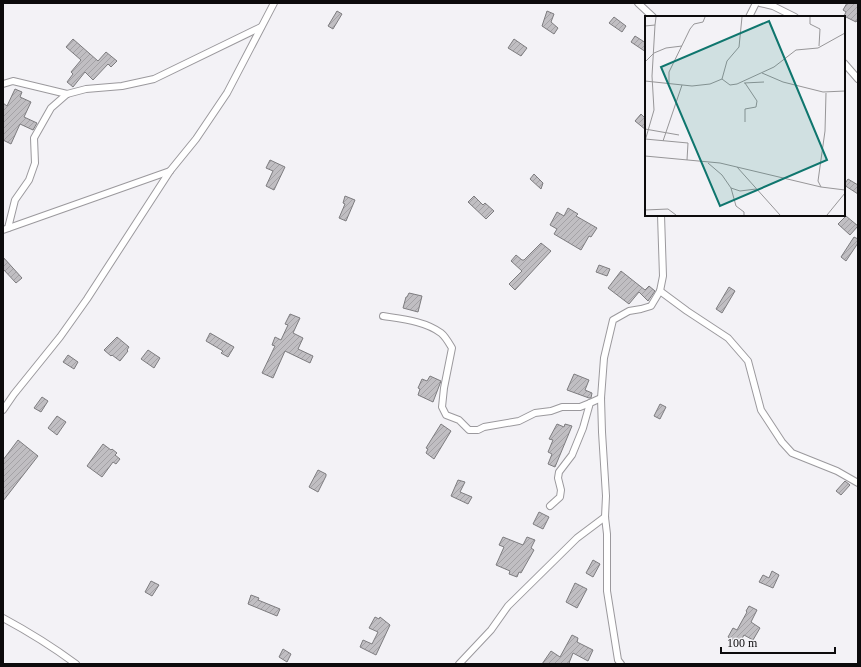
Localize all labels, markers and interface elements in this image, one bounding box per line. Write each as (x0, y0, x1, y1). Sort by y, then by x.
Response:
inset map (645, 16, 845, 216)
scale bar (721, 629, 835, 655)
text: 100 m (727, 636, 758, 650)

